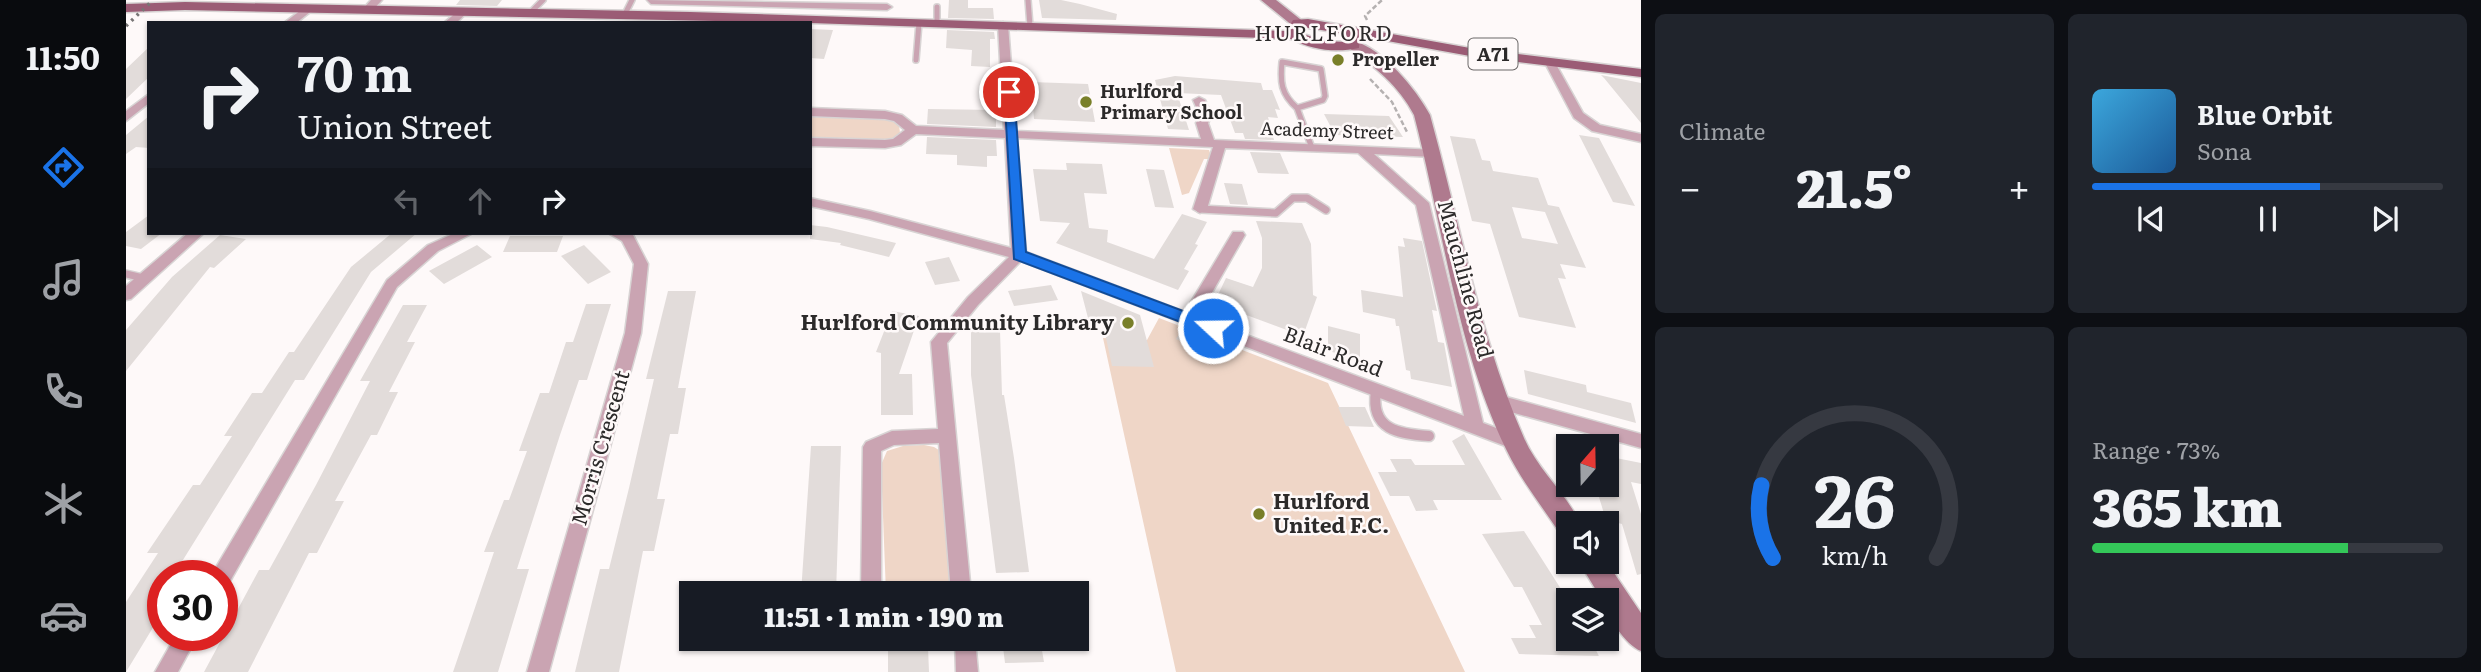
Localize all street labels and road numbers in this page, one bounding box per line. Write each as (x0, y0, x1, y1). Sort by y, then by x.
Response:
road number: A71 (1468, 38, 1518, 70)
street label: Academy Street (1260, 114, 1395, 145)
street label: Mauchline Road (1431, 196, 1503, 361)
street label: Blair Road (1280, 317, 1388, 383)
street label: Morris Crescent (562, 365, 636, 529)

